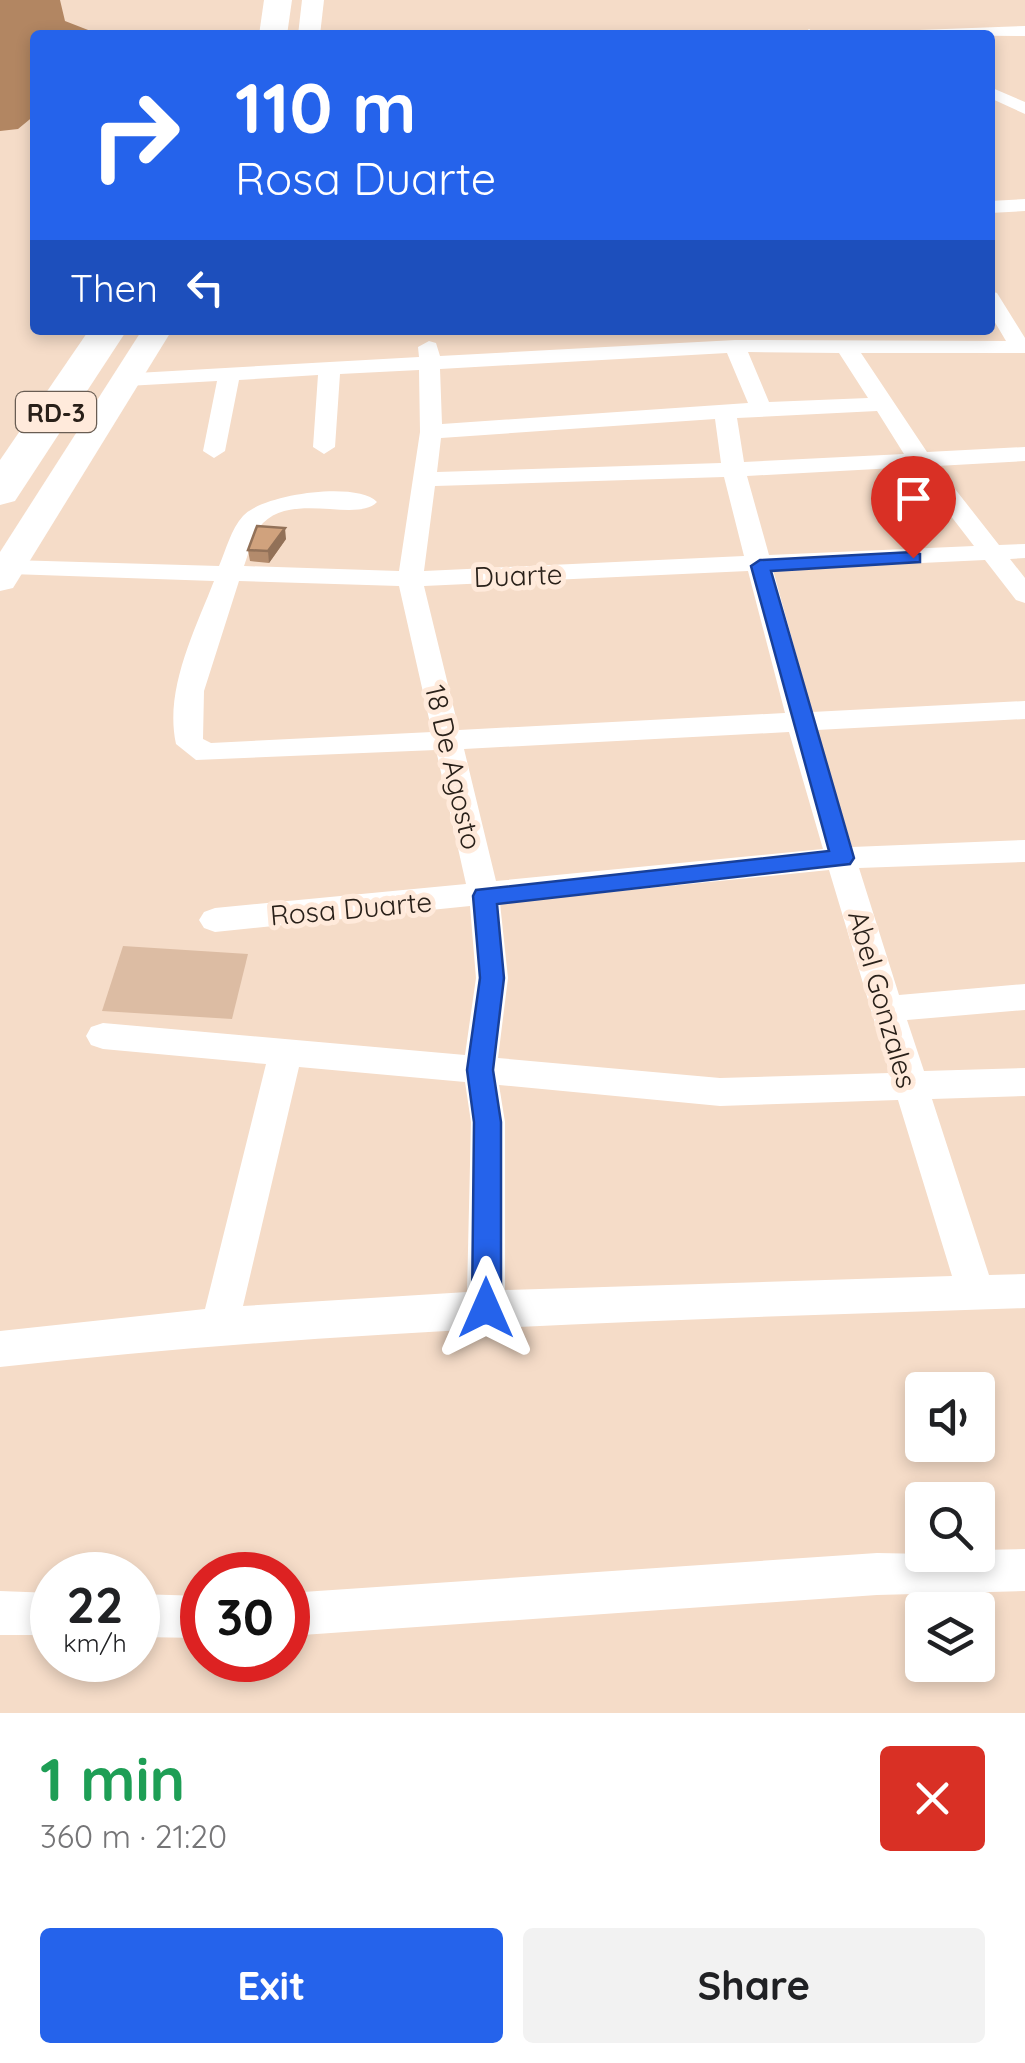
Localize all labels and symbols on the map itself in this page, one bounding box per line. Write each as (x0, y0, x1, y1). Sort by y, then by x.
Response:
road number: RD-3 (16, 392, 96, 432)
pin (871, 456, 956, 559)
street label: Duarte (473, 556, 563, 594)
street label: 18 De Agosto (418, 681, 490, 853)
street label: Rosa Duarte (269, 883, 433, 933)
street label: Abel Gonzales (841, 906, 925, 1092)
position arrow (434, 1256, 538, 1360)
speed limit sign: 30 (180, 1552, 310, 1682)

